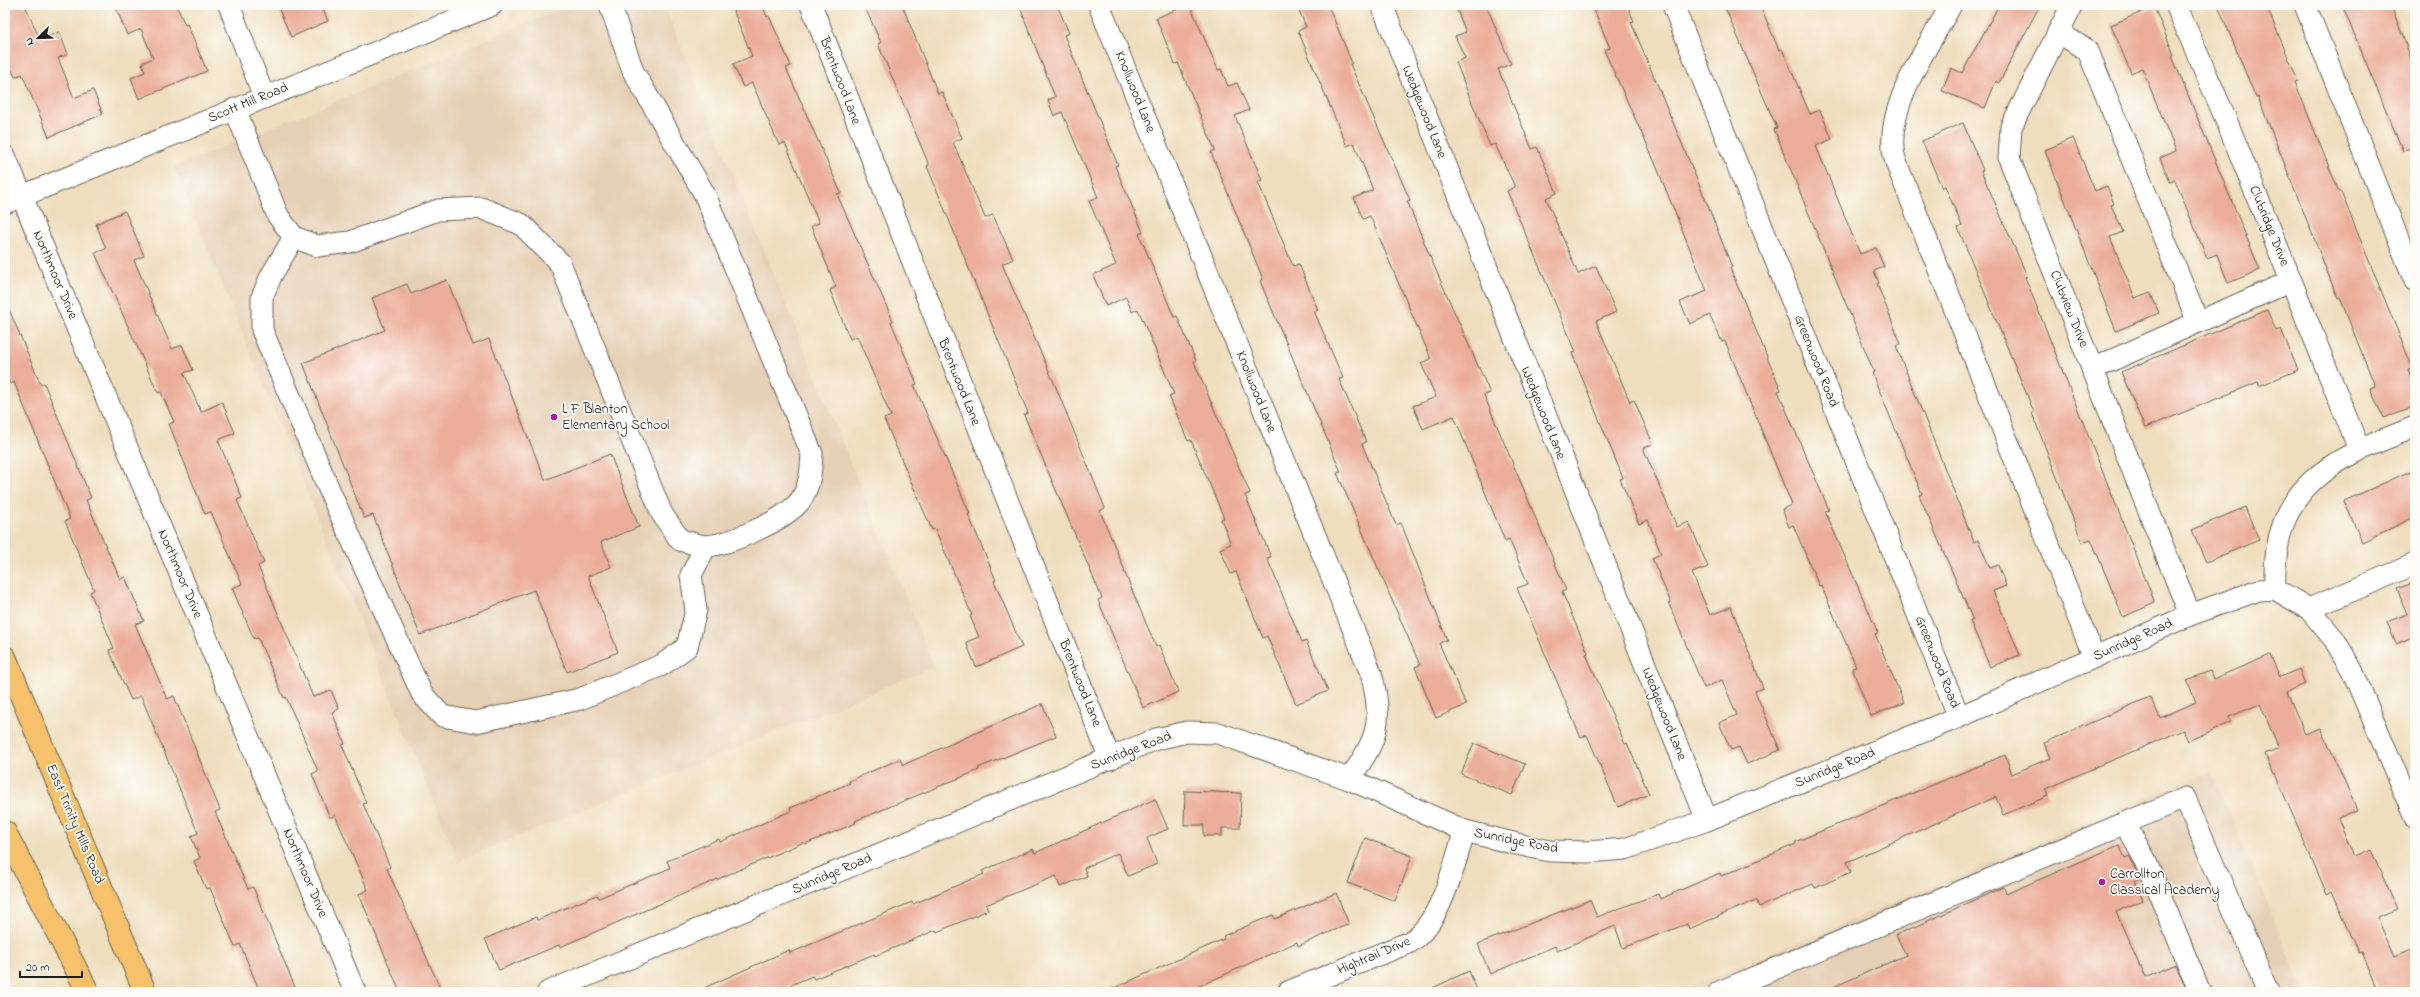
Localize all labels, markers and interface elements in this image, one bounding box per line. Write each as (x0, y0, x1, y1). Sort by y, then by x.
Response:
north arrow (18, 18, 58, 58)
street label: Brentwood Lane (813, 33, 867, 129)
text: N (21, 35, 39, 48)
street label: Knollwood Lane (1109, 48, 1161, 137)
street label: Wedgewood Lane (1395, 62, 1452, 163)
street label: Scott Mill Road (205, 77, 291, 129)
street label: Clubridge Drive (2242, 182, 2295, 271)
street label: Northmoor Drive (27, 227, 83, 323)
street label: Clubview Drive (2044, 267, 2094, 351)
street label: Greenwood Road (1788, 312, 1844, 410)
street label: Brentwood Lane (932, 334, 986, 429)
street label: Knollwood Lane (1230, 348, 1282, 437)
street label: Wedgewood Lane (1514, 363, 1571, 464)
place label: L F Blanton Elementary School (562, 399, 669, 437)
marker: L F Blanton Elementary School (549, 412, 559, 422)
street label: Northmoor Drive (152, 526, 208, 622)
street label: Greenwood Road (1909, 613, 1965, 711)
street label: Sunridge Road (2090, 613, 2177, 668)
street label: Brentwood Lane (1053, 635, 1107, 730)
street label: Wedgewood Lane (1635, 664, 1692, 765)
street label: Sunridge Road (1088, 726, 1175, 777)
street label: Sunridge Road (1792, 742, 1879, 795)
street label: East Trinity Mills Road (39, 761, 110, 888)
street label: Sunridge Road (1472, 823, 1560, 860)
street label: Northmoor Drive (277, 825, 333, 921)
street label: Sunridge Road (789, 848, 876, 901)
place label: Carrollton Classical Academy (2110, 864, 2219, 902)
marker: Carrollton Classical Academy (2097, 877, 2107, 887)
street label: Hightrail Drive (1334, 931, 1415, 982)
scale bar (20, 953, 82, 979)
text: 20 m (26, 959, 49, 977)

